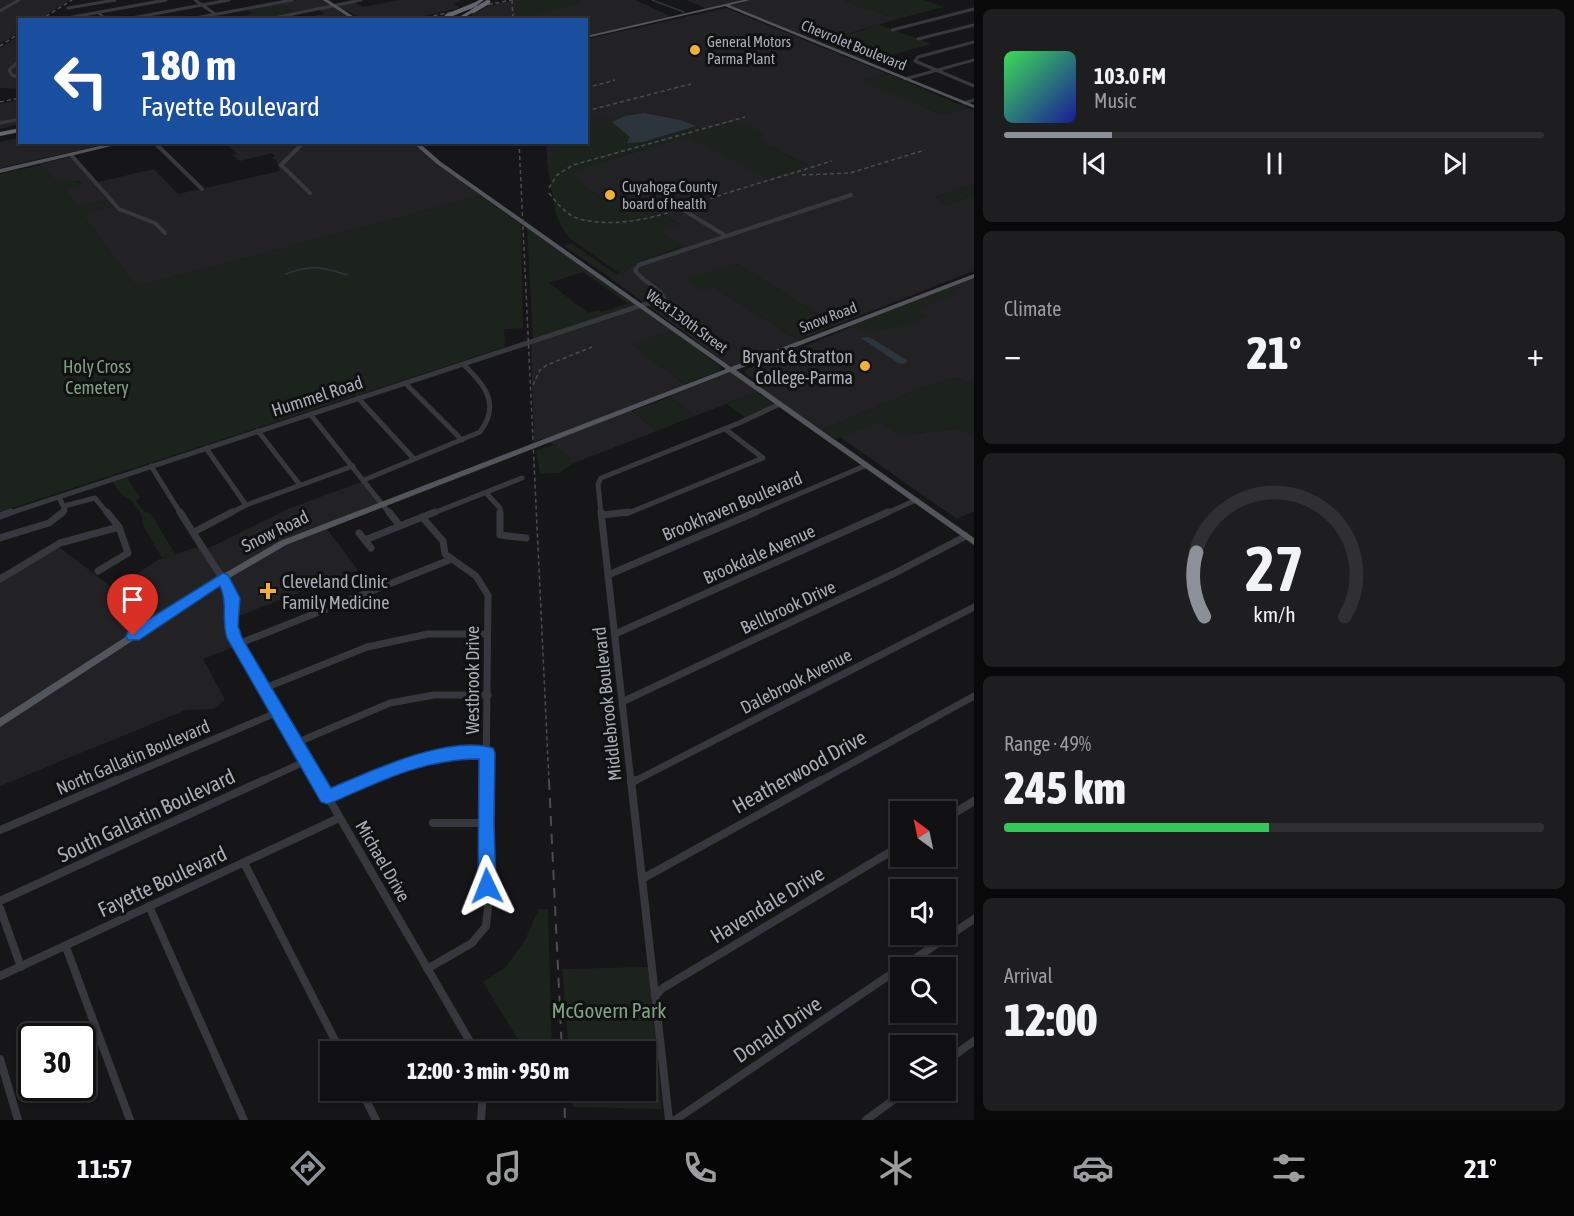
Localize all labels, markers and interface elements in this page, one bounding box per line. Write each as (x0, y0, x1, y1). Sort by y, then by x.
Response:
street label: Chevrolet Boulevard (799, 16, 909, 74)
place label: General Motors Parma Plant (707, 33, 791, 67)
text: 180 m (141, 41, 236, 89)
icon: left (42, 42, 120, 120)
marker: General Motors Parma Plant (688, 43, 702, 57)
text: 103.0 FM (1094, 63, 1166, 89)
text: Music (1094, 89, 1136, 112)
text: Fayette Boulevard (141, 91, 320, 122)
icon: previous (1078, 147, 1111, 180)
icon: pause (1258, 147, 1291, 180)
icon: next (1438, 147, 1471, 180)
place label: Cuyahoga County board of health (622, 178, 717, 212)
marker: Cuyahoga County board of health (603, 188, 617, 202)
street label: West 130th Street (643, 286, 731, 356)
text: Climate (1004, 297, 1061, 320)
street label: Snow Road (797, 298, 859, 336)
text: 21° (1247, 327, 1301, 379)
text: − (1004, 335, 1021, 373)
text: + (1527, 335, 1544, 373)
place label: Bryant & Stratton College-Parma (742, 346, 853, 388)
park label: Holy Cross Cemetery (63, 356, 131, 398)
marker: Bryant & Stratton College-Parma (858, 359, 872, 373)
street label: Hummel Road (269, 371, 365, 421)
street label: Brookhaven Boulevard (659, 467, 805, 545)
street label: Snow Road (238, 506, 312, 556)
street label: Brookdale Avenue (700, 520, 818, 588)
text: 27 (1245, 533, 1303, 604)
place label: Cleveland Clinic Family Medicine (282, 571, 389, 613)
pin (107, 574, 158, 636)
street label: Bellbrook Drive (737, 576, 839, 638)
marker: Cleveland Clinic Family Medicine (259, 582, 277, 600)
icon: arrive (116, 583, 149, 616)
text: km/h (1253, 602, 1295, 627)
street label: Westbrook Drive (462, 626, 483, 734)
street label: Middlebrook Boulevard (588, 626, 626, 782)
street label: Dalebrook Avenue (737, 644, 855, 718)
street label: North Gallatin Boulevard (53, 715, 213, 799)
street label: Heatherwood Drive (728, 724, 870, 818)
text: Range · 49% (1004, 732, 1091, 755)
text: 245 km (1004, 762, 1126, 814)
street label: South Gallatin Boulevard (54, 763, 238, 867)
north arrow (890, 801, 956, 867)
map controls (890, 801, 956, 1101)
street label: Michael Drive (351, 817, 415, 905)
street label: Fayette Boulevard (94, 841, 230, 921)
position arrow (455, 854, 519, 918)
street label: Havendale Drive (706, 861, 828, 947)
button: sound (890, 879, 956, 945)
button: search (890, 957, 956, 1023)
text: Arrival (1004, 964, 1053, 987)
street label: Donald Drive (729, 991, 825, 1067)
text: 12:00 (1004, 994, 1098, 1046)
park label: McGovern Park (552, 998, 666, 1022)
speed limit sign: 30 (18, 1023, 96, 1101)
button: layers (890, 1035, 956, 1101)
text: 12:00 · 3 min · 950 m (407, 1058, 569, 1084)
icon: directions (287, 1147, 329, 1189)
icon: music (483, 1147, 525, 1189)
icon: phone (679, 1147, 721, 1189)
icon: climate (875, 1147, 917, 1189)
icon: car (1072, 1147, 1114, 1189)
icon: filters (1268, 1147, 1310, 1189)
text: 11:57 (77, 1153, 133, 1184)
text: 21° (1464, 1153, 1497, 1184)

